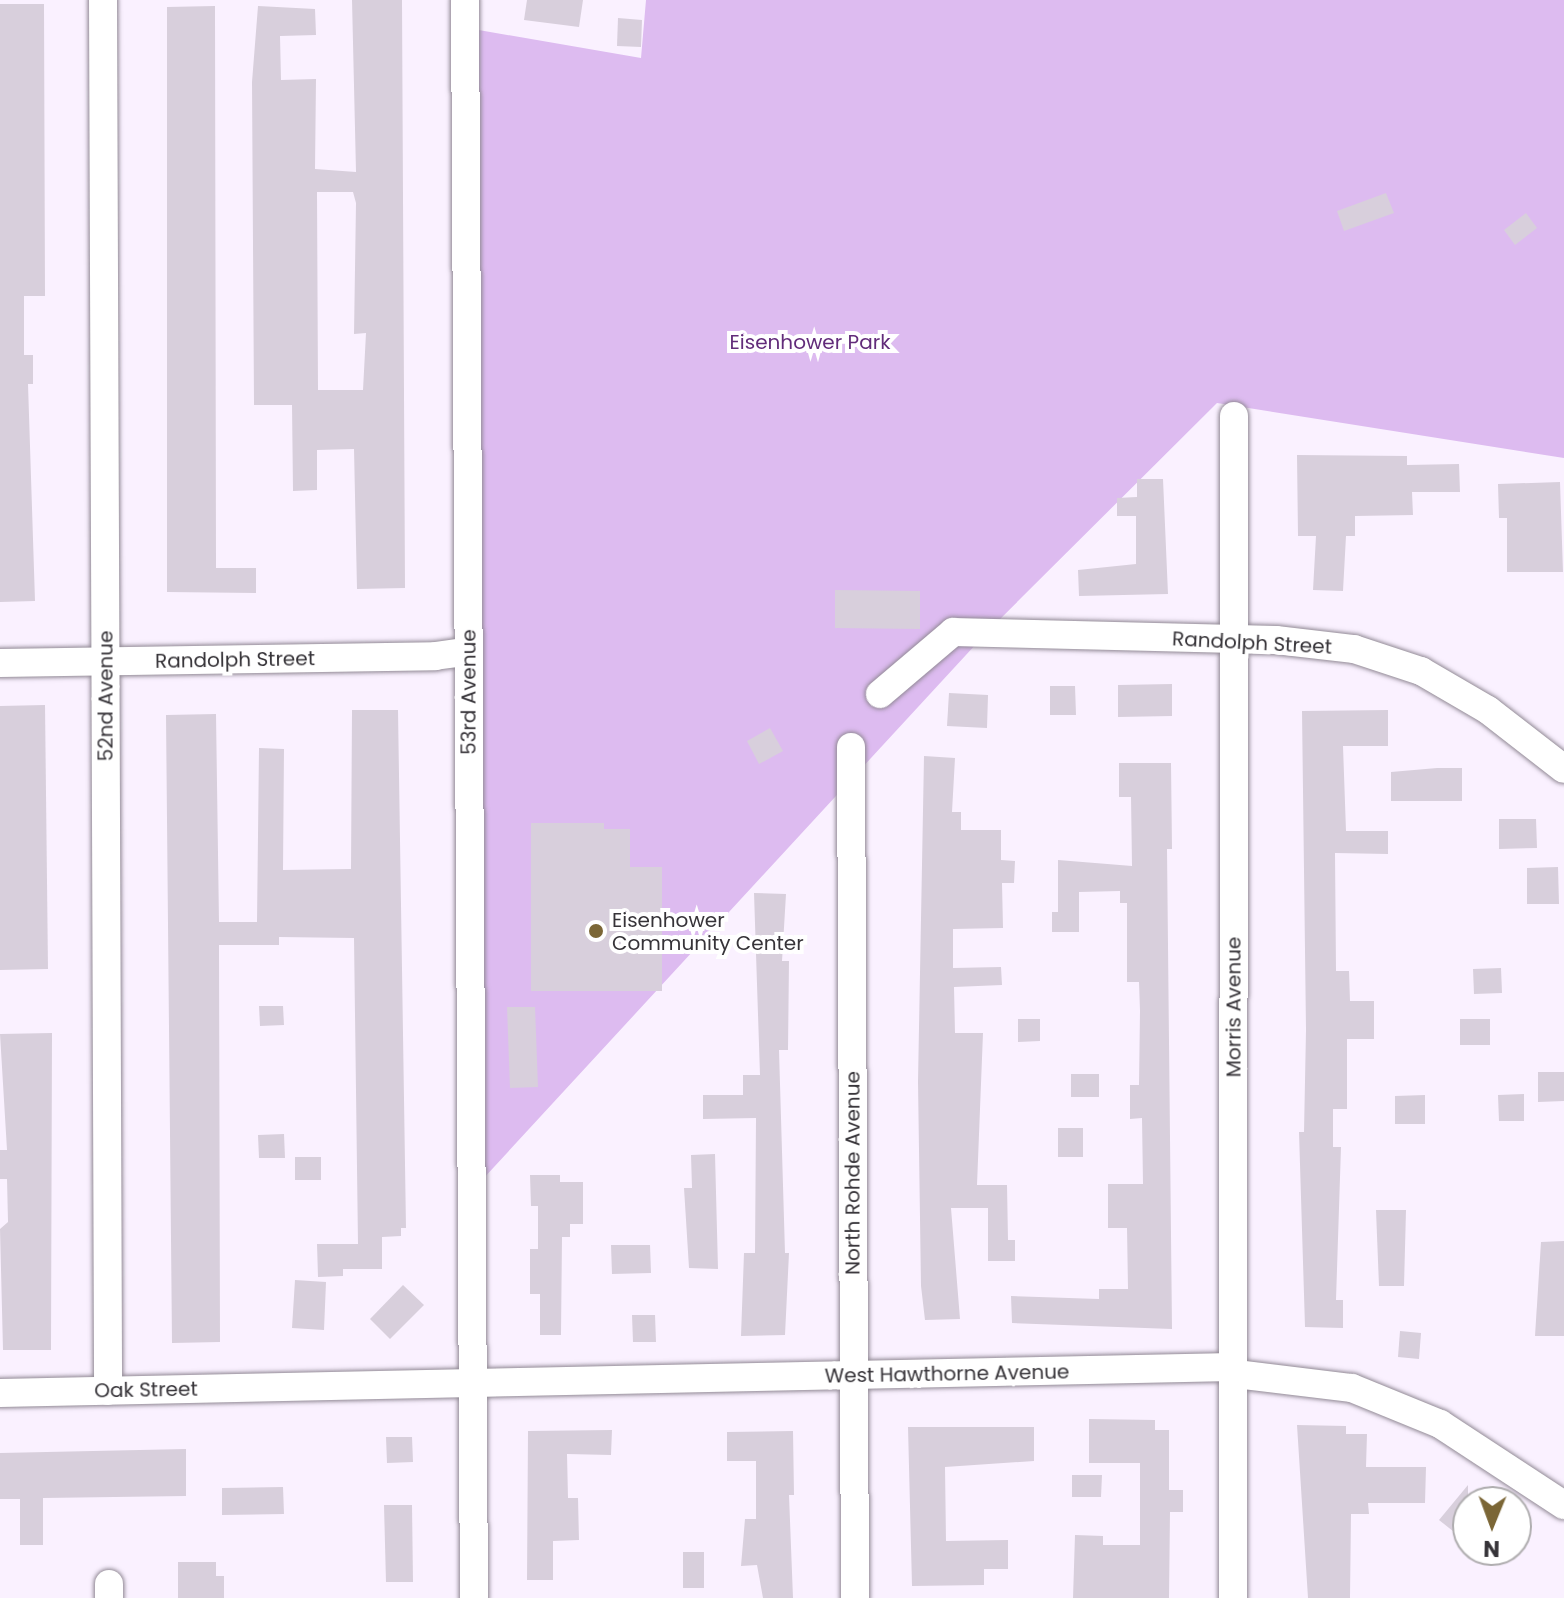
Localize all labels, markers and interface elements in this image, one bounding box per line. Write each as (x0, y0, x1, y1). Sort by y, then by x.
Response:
park label: Eisenhower Park (730, 330, 890, 354)
street label: Randolph Street (1172, 627, 1332, 659)
street label: 53rd Avenue (457, 629, 481, 755)
street label: 52nd Avenue (94, 631, 118, 761)
street label: Randolph Street (155, 647, 315, 673)
place label: Eisenhower Community Center (612, 908, 804, 955)
marker: Eisenhower Community Center (587, 922, 605, 940)
street label: Morris Avenue (1222, 937, 1246, 1077)
street label: North Rohde Avenue (841, 1071, 865, 1275)
street label: West Hawthorne Avenue (824, 1360, 1070, 1388)
street label: Oak Street (94, 1377, 198, 1403)
north arrow (1452, 1486, 1532, 1566)
text: N (1483, 1533, 1500, 1564)

